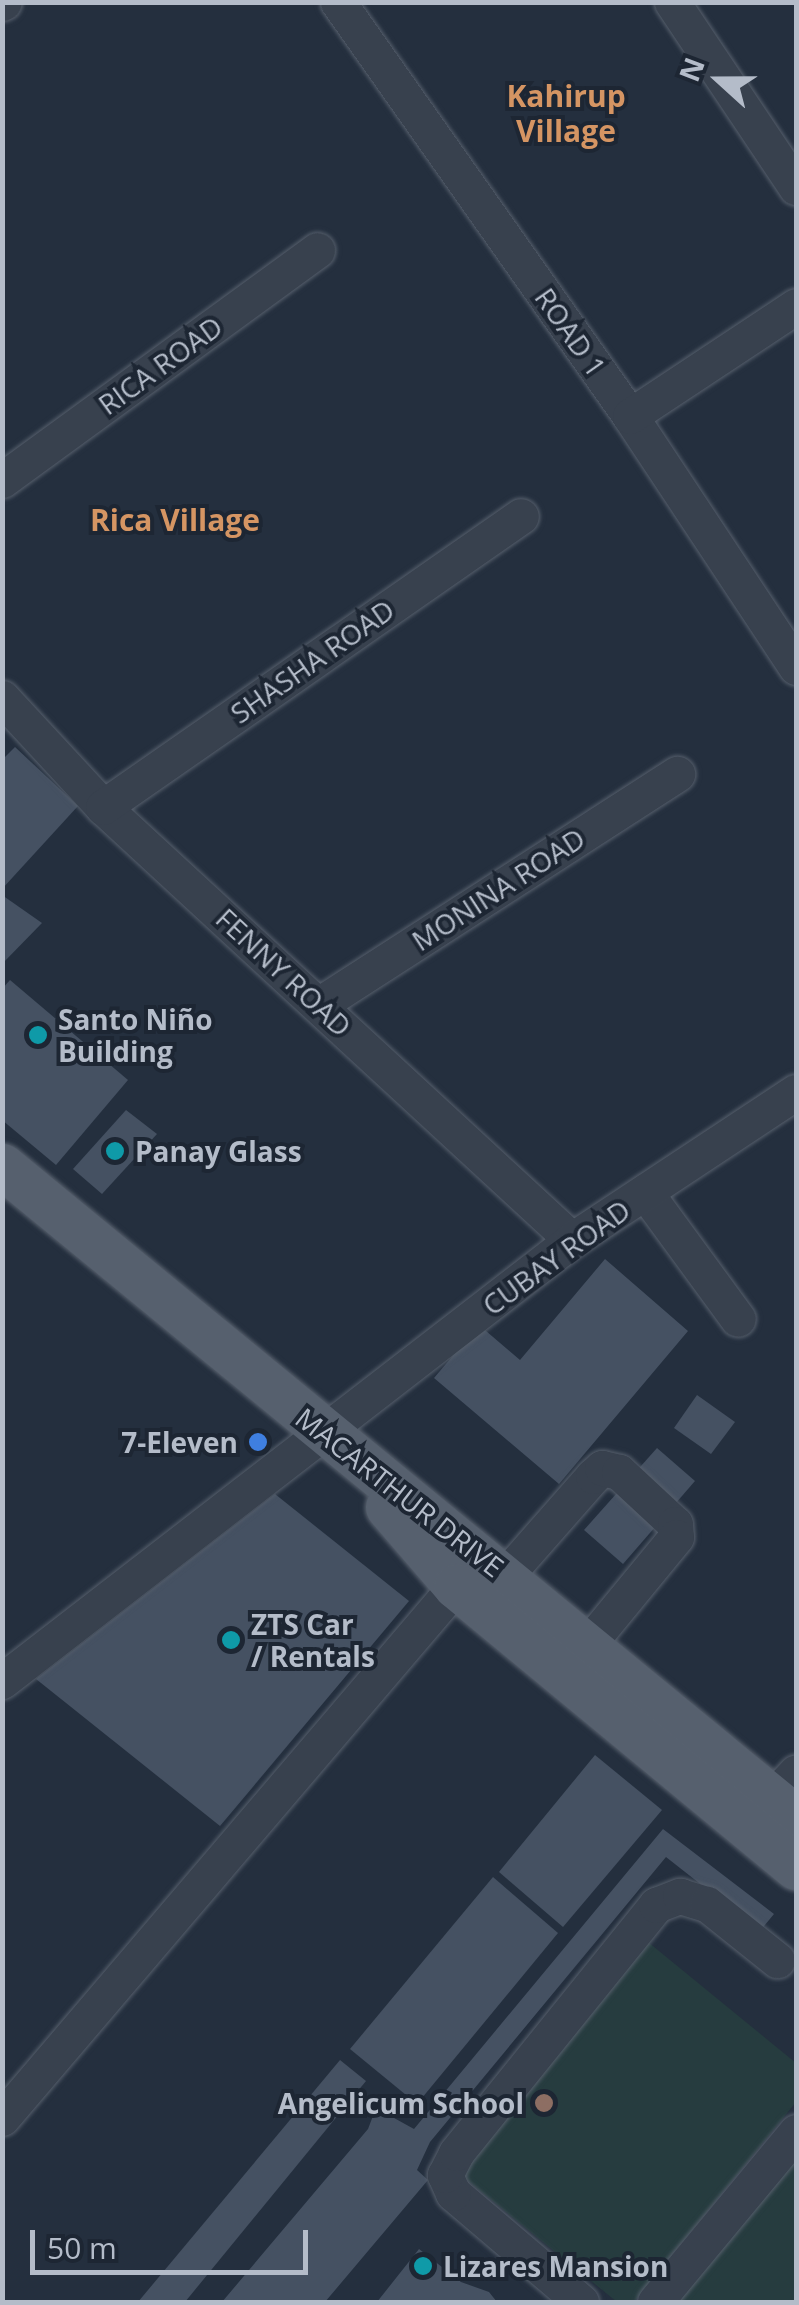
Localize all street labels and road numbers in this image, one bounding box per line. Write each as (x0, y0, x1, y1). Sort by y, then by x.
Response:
street label: ROAD 1 (528, 281, 614, 383)
street label: RICA ROAD (92, 309, 228, 421)
street label: SHASHA ROAD (224, 592, 400, 730)
street label: MONINA ROAD (405, 821, 591, 957)
street label: FENNY ROAD (210, 901, 358, 1043)
street label: CUBAY ROAD (476, 1192, 636, 1322)
street label: MACARTHUR DRIVE (289, 1401, 511, 1583)

